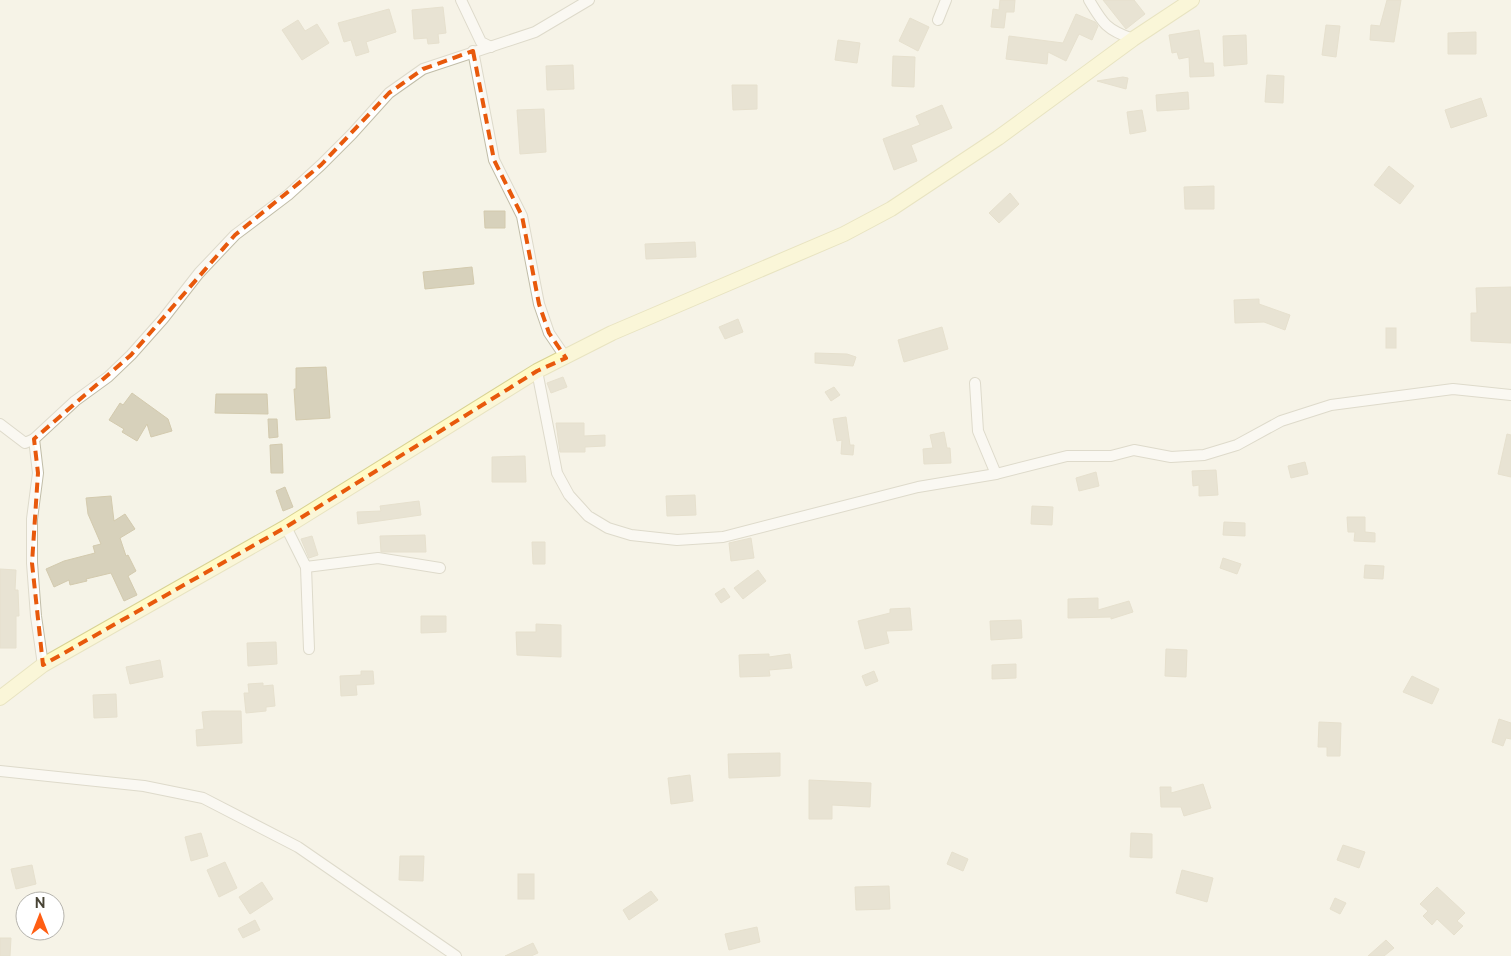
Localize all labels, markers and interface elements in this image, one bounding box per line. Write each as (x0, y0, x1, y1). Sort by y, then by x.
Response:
north arrow (15, 891, 65, 941)
text: N (35, 895, 45, 911)

